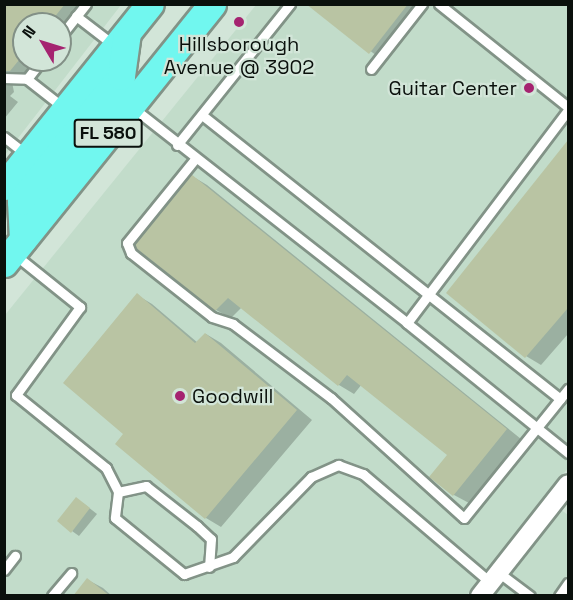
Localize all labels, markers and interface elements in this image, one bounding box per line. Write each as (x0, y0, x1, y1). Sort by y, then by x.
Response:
north arrow (12, 12, 72, 72)
marker: Hillsborough Avenue @ 3902 (232, 15, 246, 29)
text: N (17, 21, 41, 43)
place label: Hillsborough Avenue @ 3902 (164, 32, 314, 79)
place label: Guitar Center (388, 76, 517, 100)
marker: Guitar Center (522, 81, 536, 95)
road number: FL 580 (72, 118, 144, 148)
place label: Goodwill (192, 384, 274, 408)
marker: Goodwill (173, 389, 187, 403)

